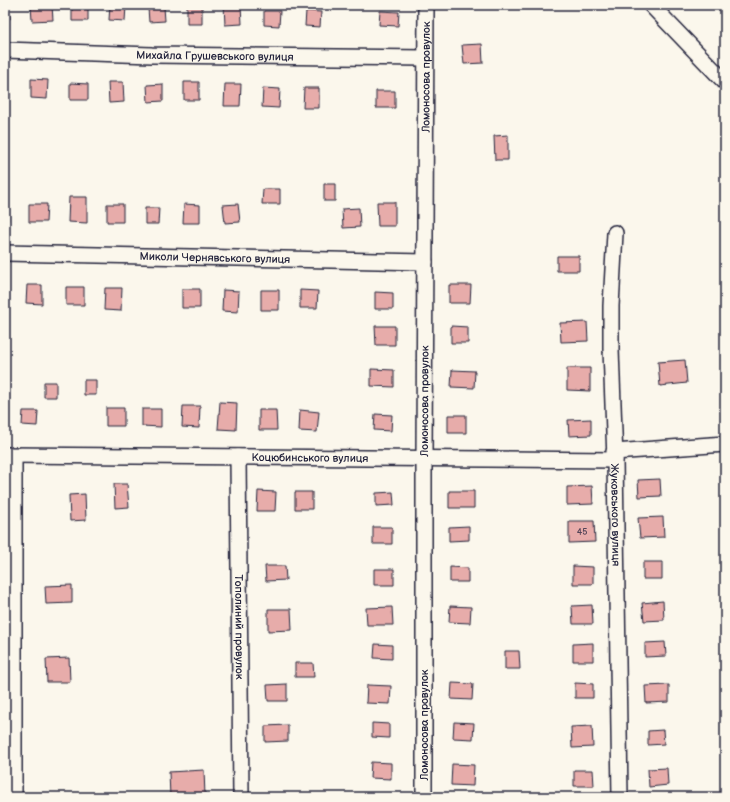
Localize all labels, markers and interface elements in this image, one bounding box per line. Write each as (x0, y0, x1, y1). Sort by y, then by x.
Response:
street label: Ломоносова провулок (419, 21, 433, 134)
street label: Михайла Грушевського вулиця (136, 48, 294, 64)
street label: Миколи Чернявського вулиця (139, 250, 290, 266)
street label: Ломоносова провулок (418, 345, 432, 458)
street label: Коцюбинського вулиця (252, 451, 368, 465)
street label: Жуковського вулиця (608, 463, 623, 566)
house number: 45 (577, 527, 587, 538)
street label: Тополиний провулок (232, 574, 246, 680)
street label: Ломоносова провулок (418, 669, 431, 782)

